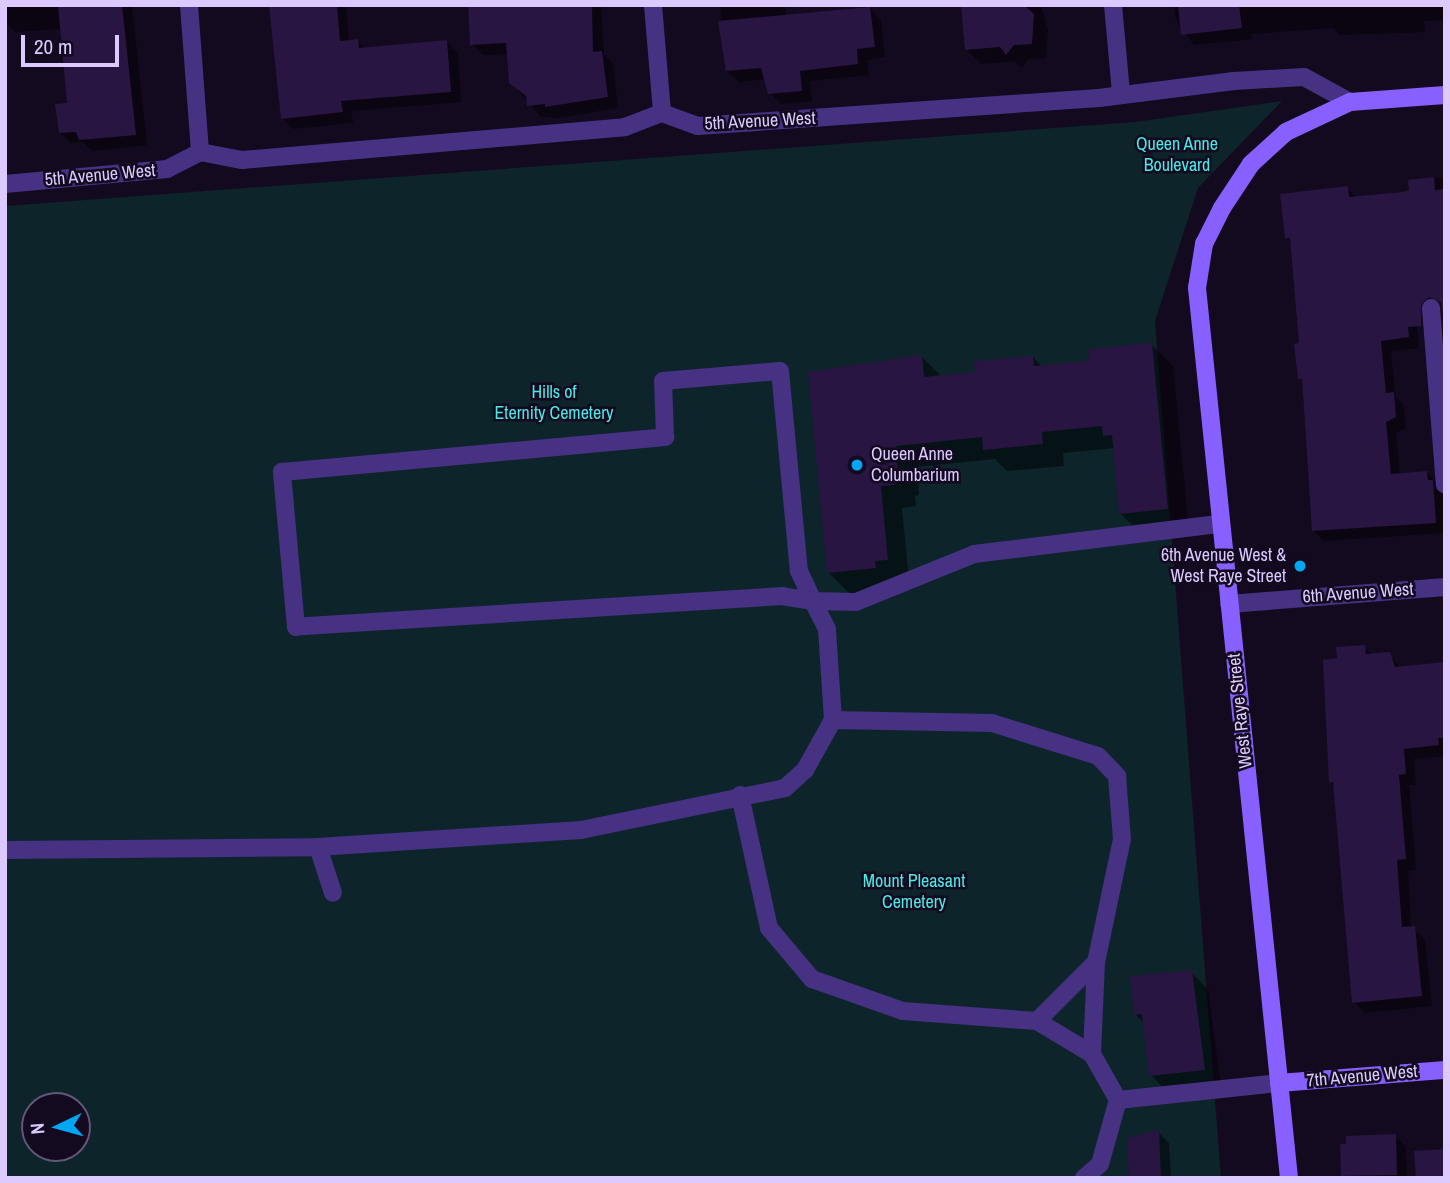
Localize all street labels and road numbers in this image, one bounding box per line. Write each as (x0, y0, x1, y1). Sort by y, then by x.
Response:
street label: 5th Avenue West (704, 107, 816, 135)
street label: 5th Avenue West (43, 159, 157, 191)
street label: 6th Avenue West (1301, 578, 1415, 608)
street label: West Raye Street (1223, 652, 1257, 770)
street label: 7th Avenue West (1305, 1060, 1419, 1092)

